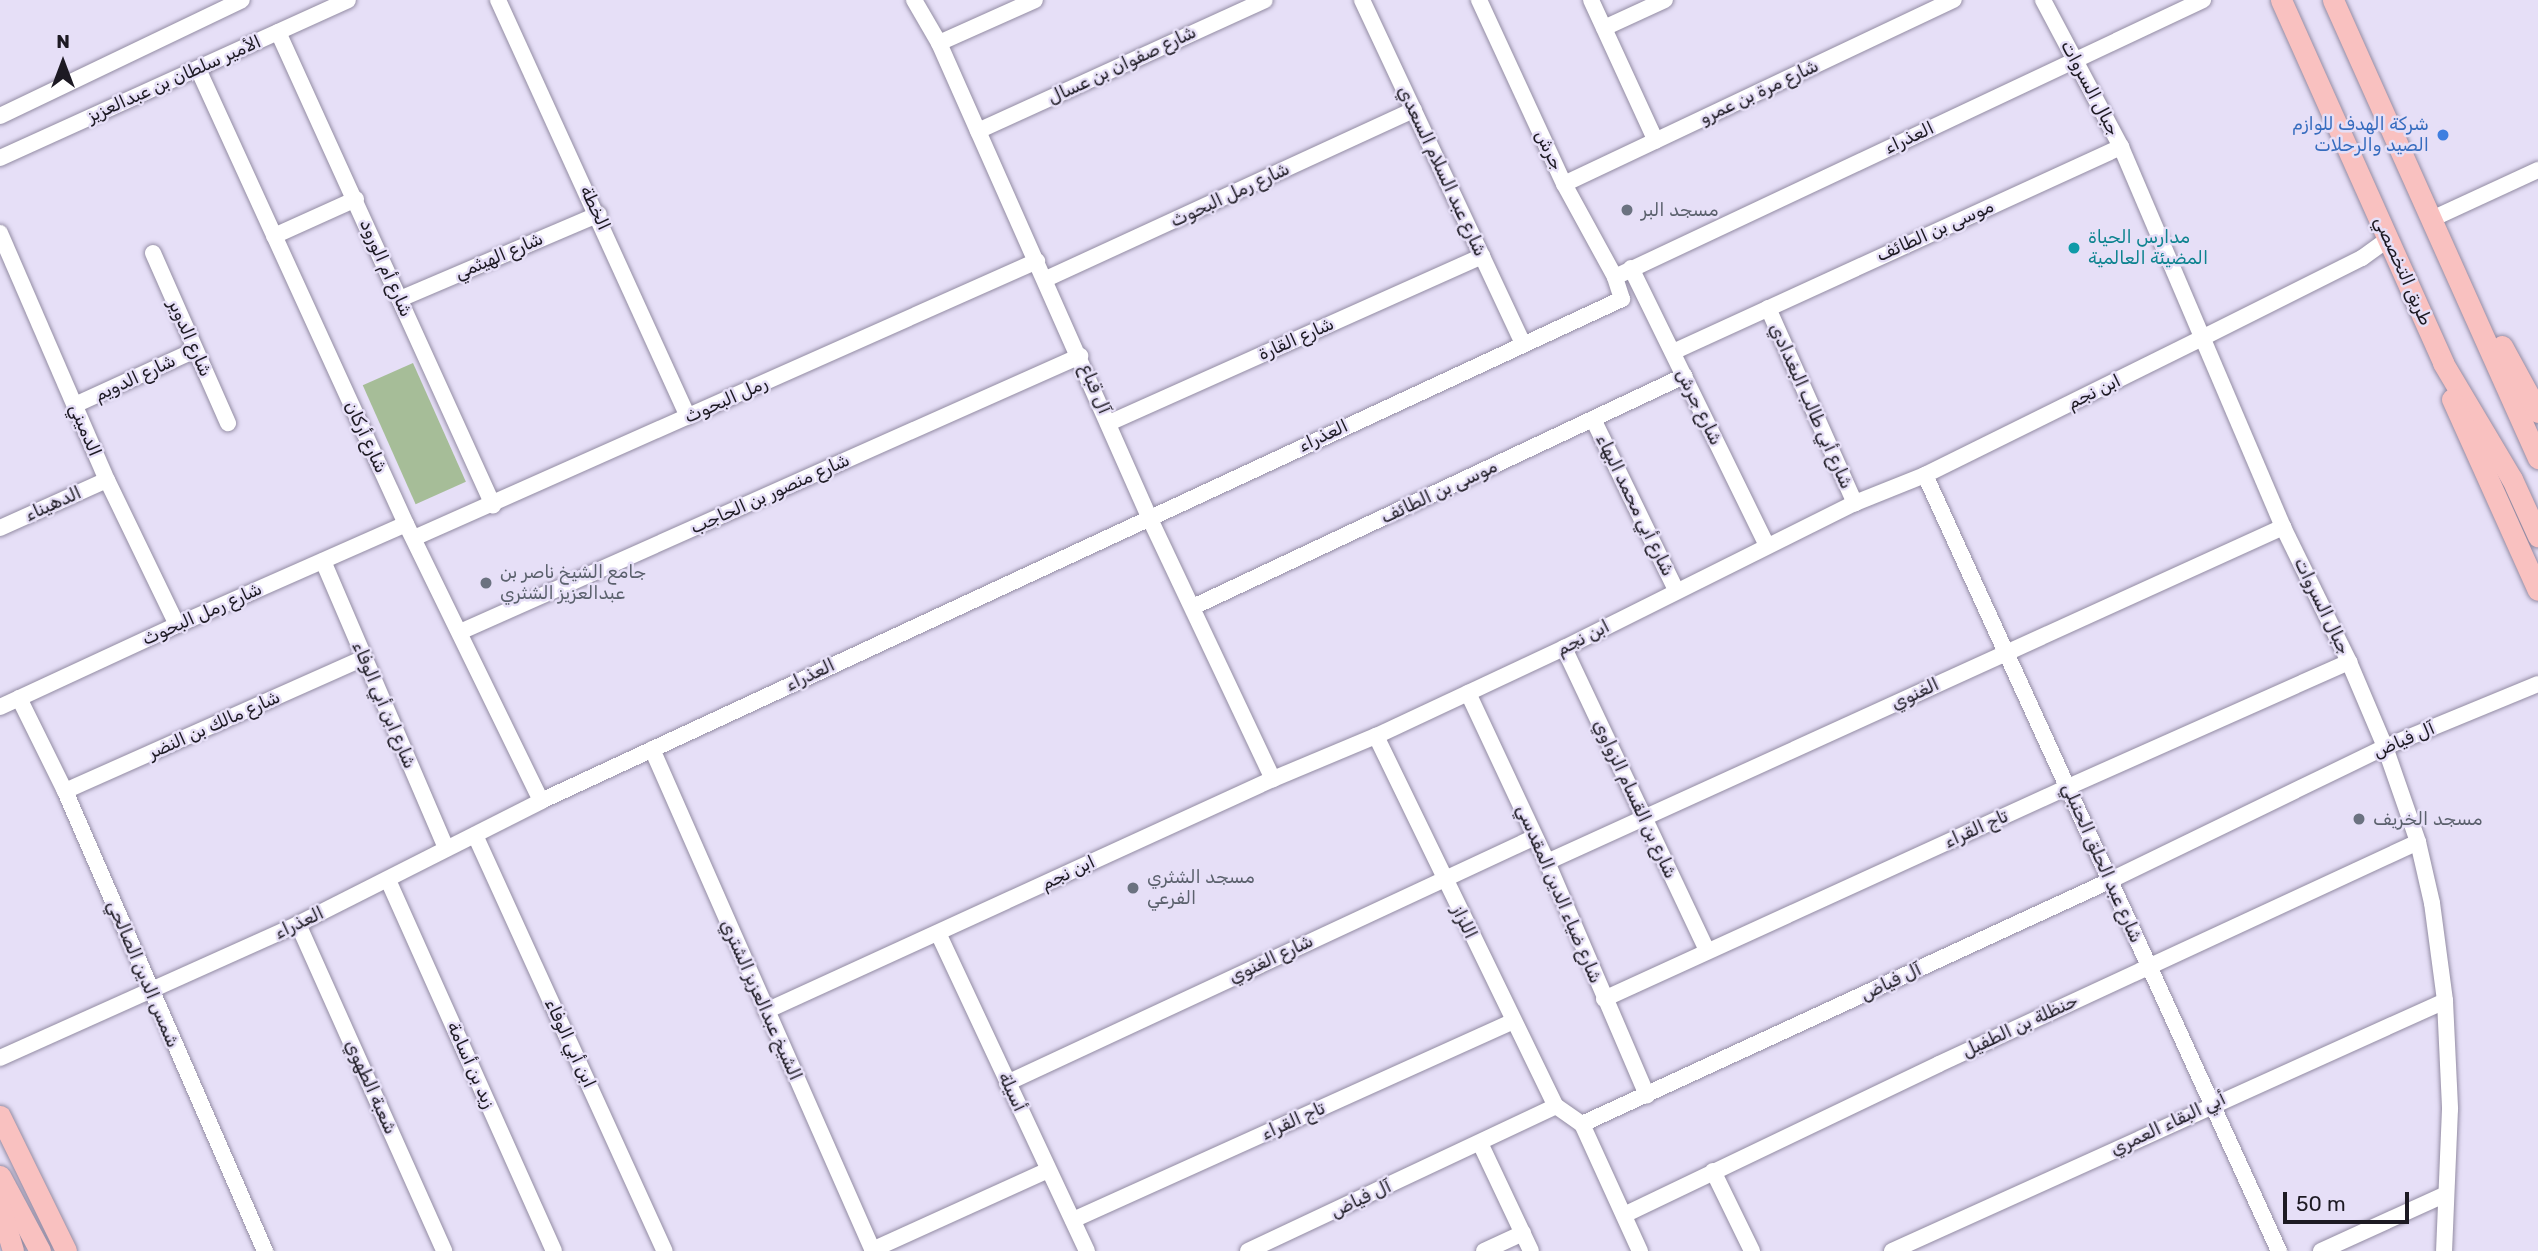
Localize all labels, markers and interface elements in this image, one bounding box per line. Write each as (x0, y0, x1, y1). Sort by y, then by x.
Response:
street label: شارع صفوان بن عسال (1044, 21, 1200, 109)
north arrow (28, 28, 98, 98)
text: N (56, 30, 70, 53)
street label: الأمير سلطان بن عبدالعزيز (84, 31, 264, 127)
street label: جبال السروات (2056, 37, 2124, 139)
street label: شارع مرة بن عمرو (1696, 55, 1822, 129)
street label: شارع عبد السلام السعدي (1393, 82, 1491, 260)
place label: شركة الهدف للوازم الصيد والرحلات (2292, 114, 2429, 156)
street label: العذراء (1881, 117, 1937, 159)
street label: جرش (1530, 126, 1568, 174)
marker: شركة الهدف للوازم الصيد والرحلات (2435, 127, 2451, 143)
street label: شارع رمل البحوث (1167, 158, 1293, 232)
street label: الخطة (575, 182, 615, 234)
street label: موسى بن الطائف (1873, 196, 1997, 266)
place label: مسجد البر (1641, 199, 1719, 221)
marker: مسجد البر (1619, 202, 1635, 218)
street label: طريق التخصصي (2369, 213, 2437, 329)
street label: شارع أم الورود (355, 216, 417, 320)
place label: مدارس الحياة المضيئة العالمية (2088, 227, 2208, 270)
street label: شارع الهيثمي (452, 228, 546, 284)
marker: مدارس الحياة المضيئة العالمية (2066, 240, 2082, 256)
street label: شارع الدوير (163, 296, 217, 380)
street label: شارع القارة (1255, 313, 1337, 365)
street label: شارع أبي طالب البغدادي (1765, 320, 1857, 492)
street label: شارع الدويم (91, 350, 179, 406)
street label: آل قباع (1075, 361, 1115, 417)
street label: شارع جرش (1671, 365, 1727, 449)
street label: ابن نجم (2064, 370, 2124, 414)
street label: رمل البحوث (681, 372, 771, 428)
street label: شارع أركان (340, 398, 392, 476)
street label: الدميني (64, 400, 106, 460)
street label: العذراء (1295, 415, 1351, 457)
street label: شارع أبي محمد البهاء (1591, 430, 1679, 580)
street label: شارع منصور بن الحاجب (687, 449, 853, 539)
street label: موسى بن الطائف (1377, 456, 1501, 528)
street label: الدهيناء (21, 482, 85, 526)
street label: جبال السروات (2289, 554, 2355, 658)
place label: جامع الشيخ ناصر بن عبدالعزيز الشثري (500, 562, 646, 604)
marker: جامع الشيخ ناصر بن عبدالعزيز الشثري (478, 575, 494, 591)
street label: شارع رمل البحوث (139, 578, 265, 650)
street label: ابن نجم (1553, 615, 1613, 661)
street label: شارع ابن أبي الوفاء (347, 638, 421, 772)
street label: العذراء (782, 654, 838, 696)
street label: الغنوي (1888, 674, 1942, 714)
street label: شارع مالك بن النضر (145, 686, 283, 764)
street label: شارع بن القسام الزواوي (1589, 716, 1681, 882)
street label: آل فياض (2370, 717, 2438, 763)
street label: شارع عبد الحلق الحنبلي (2057, 780, 2147, 946)
street label: شارع ضياء الدين المقدسي (1512, 801, 1606, 987)
street label: تاج القراء (1941, 805, 2011, 853)
place label: مسجد الخريف (2373, 808, 2482, 830)
marker: مسجد الخريف (2351, 811, 2367, 827)
street label: ابن نجم (1038, 851, 1098, 895)
place label: مسجد الشثري الفرعي (1147, 867, 1255, 910)
marker: مسجد الشثري الفرعي (1125, 880, 1141, 896)
street label: شمس الدين الصالحي (102, 897, 184, 1051)
street label: العذراء (271, 902, 327, 944)
street label: اللزاز (1447, 902, 1481, 942)
street label: الشيخ عبدالعزيز الشتري (716, 916, 806, 1084)
street label: شارع الغنوي (1225, 930, 1317, 988)
street label: آل فياض (1857, 959, 1925, 1005)
street label: حنظلة بن الطفيل (1959, 990, 2081, 1062)
street label: ابن أبي الوفاء (540, 995, 600, 1091)
street label: زيد بن أسامة (442, 1018, 500, 1112)
street label: شعبة الطهوي (341, 1036, 401, 1138)
street label: أسيلة (994, 1069, 1030, 1115)
street label: أبي البقاء العمري (2107, 1088, 2229, 1160)
street label: تاج القراء (1258, 1097, 1328, 1145)
street label: آل فياض (1327, 1176, 1395, 1222)
scale bar (2286, 1178, 2412, 1222)
text: 50 m (2296, 1191, 2346, 1216)

